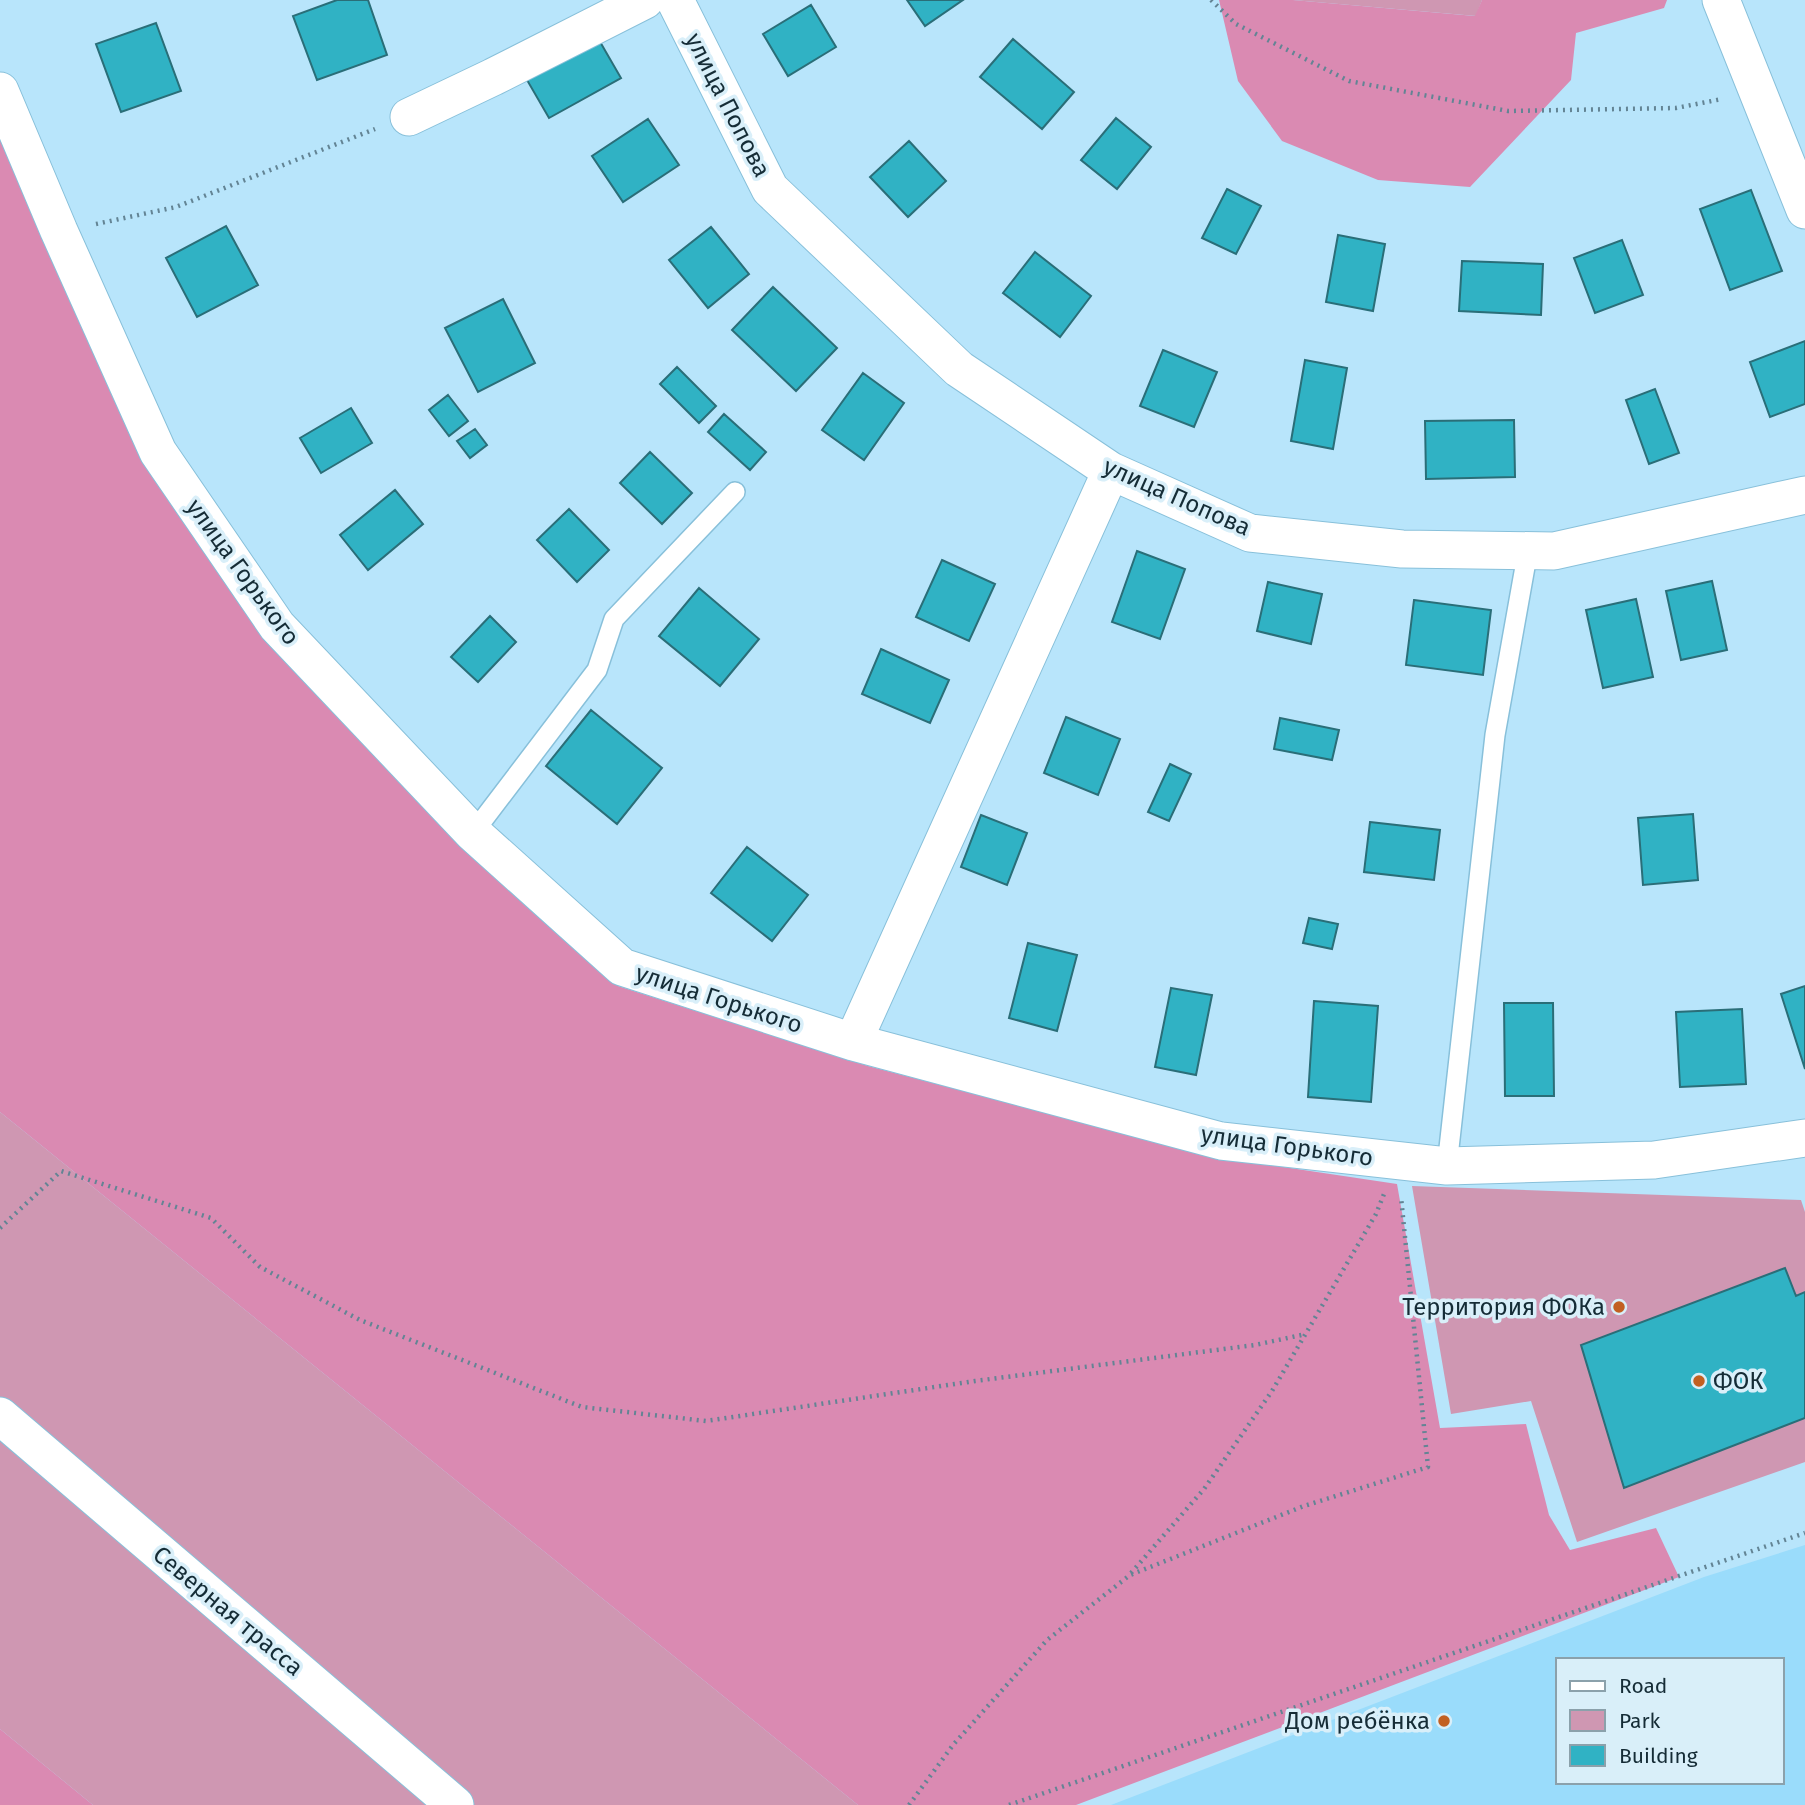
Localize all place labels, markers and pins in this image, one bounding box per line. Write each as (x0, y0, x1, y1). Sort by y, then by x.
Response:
place label: Территория ФОКа (1402, 1293, 1605, 1321)
marker: Территория ФОКа (1611, 1299, 1627, 1315)
place label: ФОК (1713, 1367, 1763, 1395)
marker: ФОК (1691, 1373, 1707, 1389)
place label: Дом ребёнка (1284, 1707, 1430, 1735)
marker: Дом ребёнка (1436, 1713, 1452, 1729)

